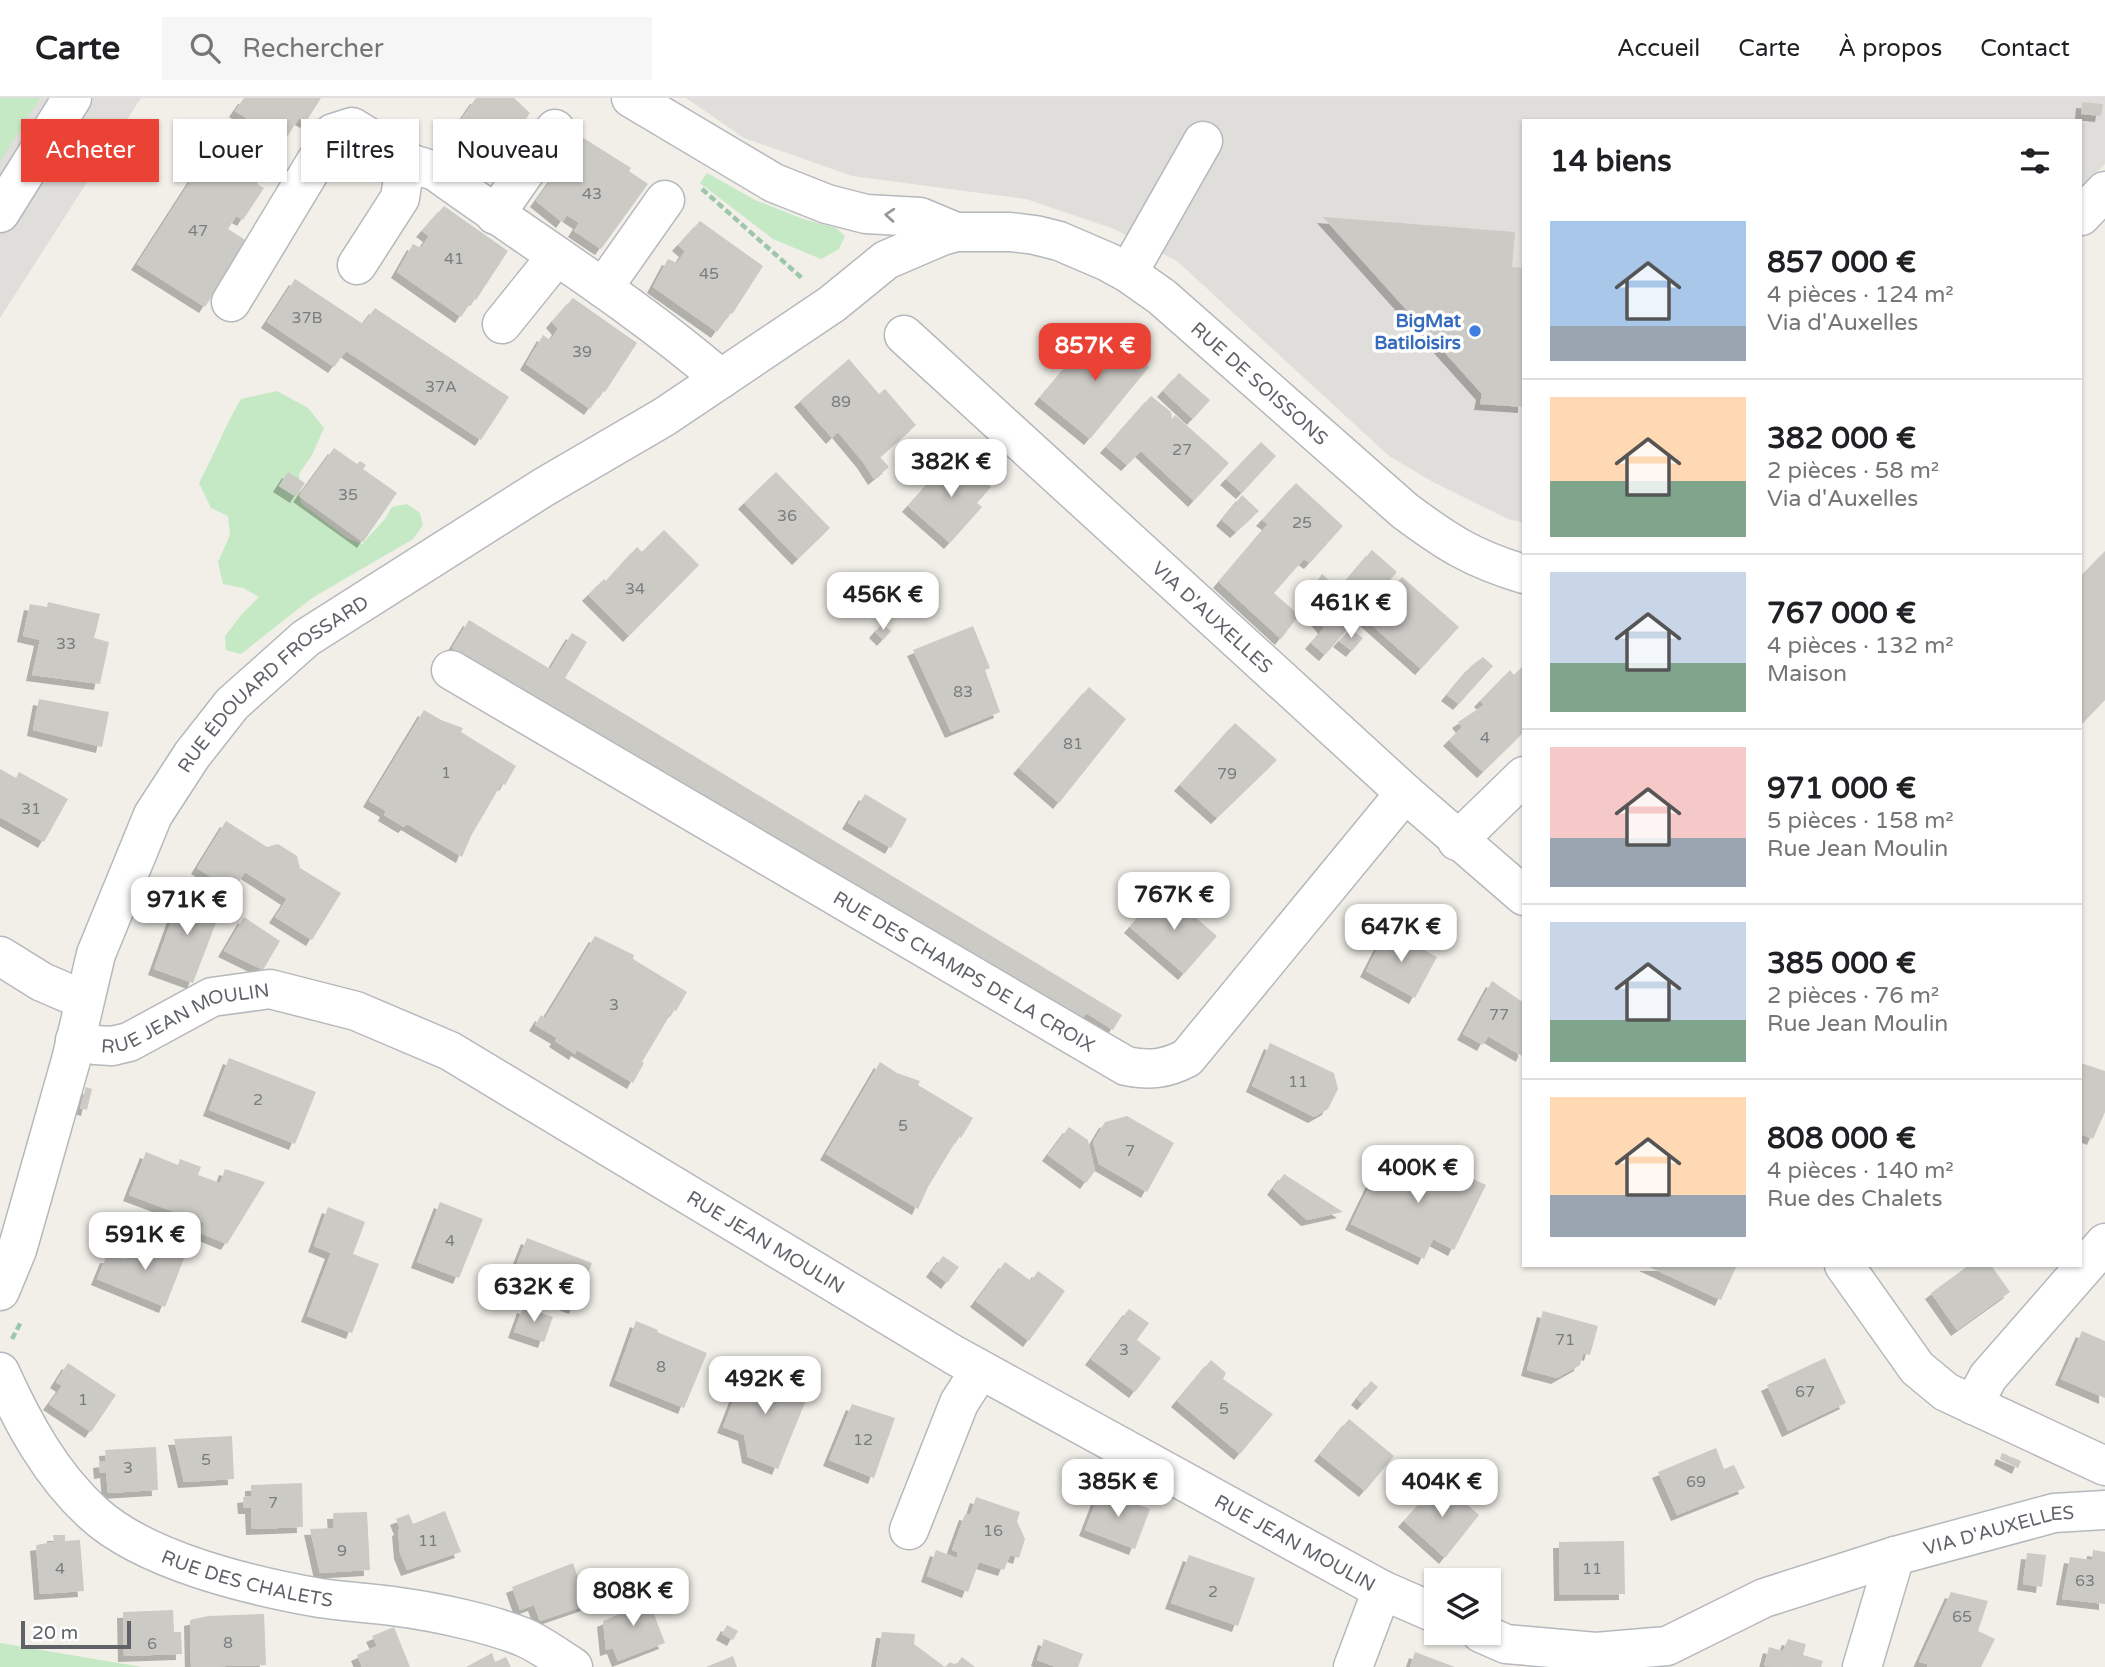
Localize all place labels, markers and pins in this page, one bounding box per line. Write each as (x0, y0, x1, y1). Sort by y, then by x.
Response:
place label: BigMat Batiloisirs (1374, 310, 1462, 354)
marker: BigMat Batiloisirs (1467, 323, 1483, 339)
pin: 857K € (1038, 324, 1152, 383)
pin: 382K € (894, 440, 1008, 499)
pin: 456K € (826, 573, 940, 632)
pin: 461K € (1294, 580, 1408, 640)
pin: 767K € (1117, 872, 1231, 932)
pin: 971K € (130, 878, 244, 937)
pin: 647K € (1344, 904, 1458, 964)
pin: 400K € (1361, 1146, 1475, 1205)
pin: 591K € (88, 1212, 202, 1272)
pin: 632K € (477, 1264, 591, 1324)
pin: 492K € (708, 1356, 822, 1416)
pin: 385K € (1061, 1460, 1175, 1519)
pin: 404K € (1385, 1460, 1499, 1519)
pin: 808K € (576, 1568, 690, 1628)

